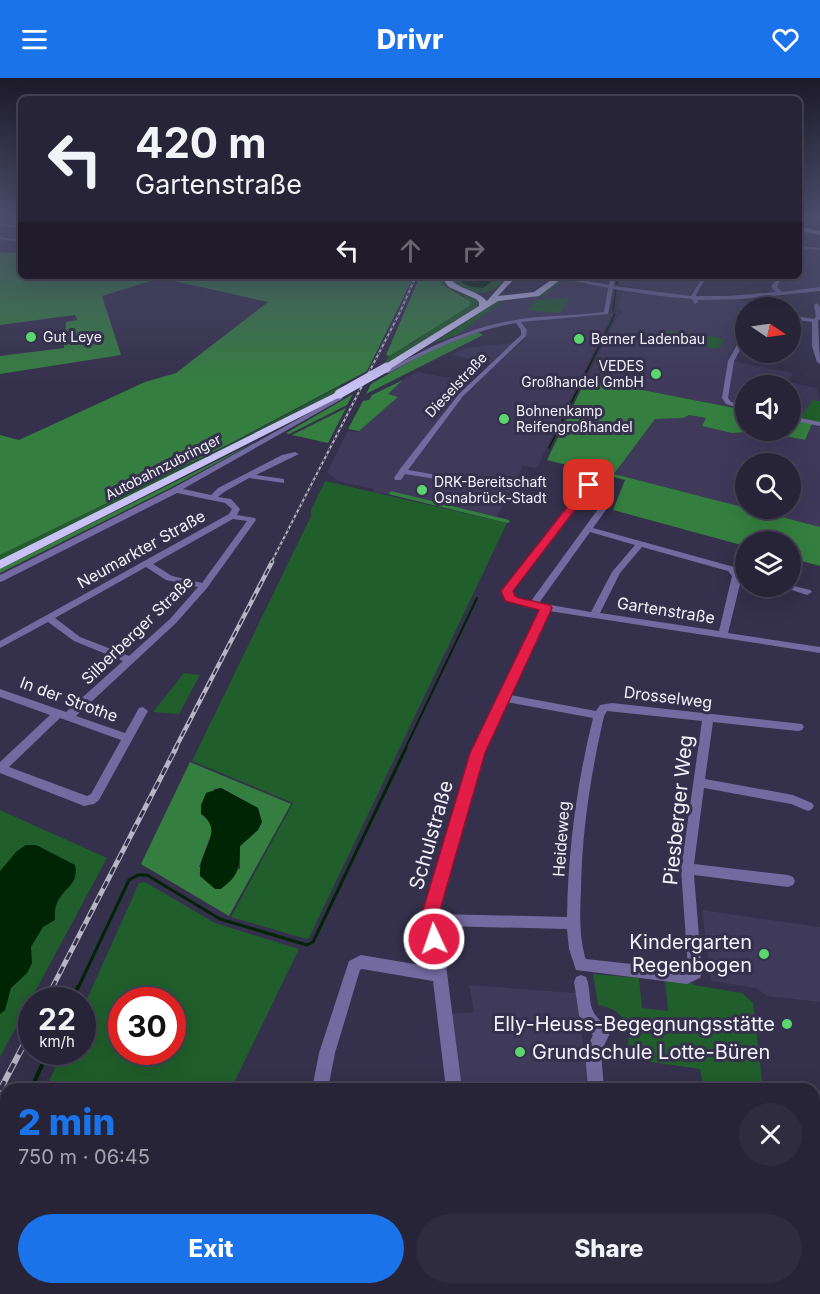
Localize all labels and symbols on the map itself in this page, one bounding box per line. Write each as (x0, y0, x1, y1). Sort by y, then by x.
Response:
north arrow (735, 297, 801, 363)
place label: Gut Leye (43, 328, 102, 345)
marker: Gut Leye (24, 330, 38, 344)
place label: Berner Ladenbau (591, 330, 705, 347)
marker: Berner Ladenbau (572, 332, 586, 346)
street label: Dieselstraße (421, 349, 490, 421)
place label: VEDES Großhandel GmbH (521, 357, 644, 390)
marker: VEDES Großhandel GmbH (649, 367, 663, 381)
place label: Bohnenkamp Reifengroßhandel (516, 402, 633, 435)
marker: Bohnenkamp Reifengroßhandel (497, 412, 511, 426)
street label: Autobahnzubringer (102, 430, 224, 503)
pin (563, 459, 614, 510)
place label: DRK-Bereitschaft Osnabrück-Stadt (434, 473, 547, 506)
marker: DRK-Bereitschaft Osnabrück-Stadt (415, 483, 429, 497)
street label: Neumarkter Straße (73, 505, 209, 593)
street label: Silberberger Straße (77, 572, 197, 688)
street label: Gartenstraße (616, 592, 716, 628)
street label: In der Strothe (17, 672, 121, 726)
street label: Drosselweg (623, 682, 713, 712)
street label: Piesberger Weg (658, 734, 698, 886)
street label: Schulstraße (404, 778, 458, 892)
street label: Heideweg (548, 800, 574, 878)
position arrow (402, 907, 466, 971)
place label: Kindergarten Regenbogen (629, 930, 752, 977)
marker: Kindergarten Regenbogen (757, 947, 771, 961)
speed limit sign: 30 (108, 987, 186, 1065)
place label: Elly-Heuss-Begegnungsstätte (493, 1012, 775, 1036)
marker: Elly-Heuss-Begegnungsstätte (780, 1017, 794, 1031)
place label: Grundschule Lotte-Büren (532, 1040, 770, 1064)
marker: Grundschule Lotte-Büren (513, 1045, 527, 1059)

